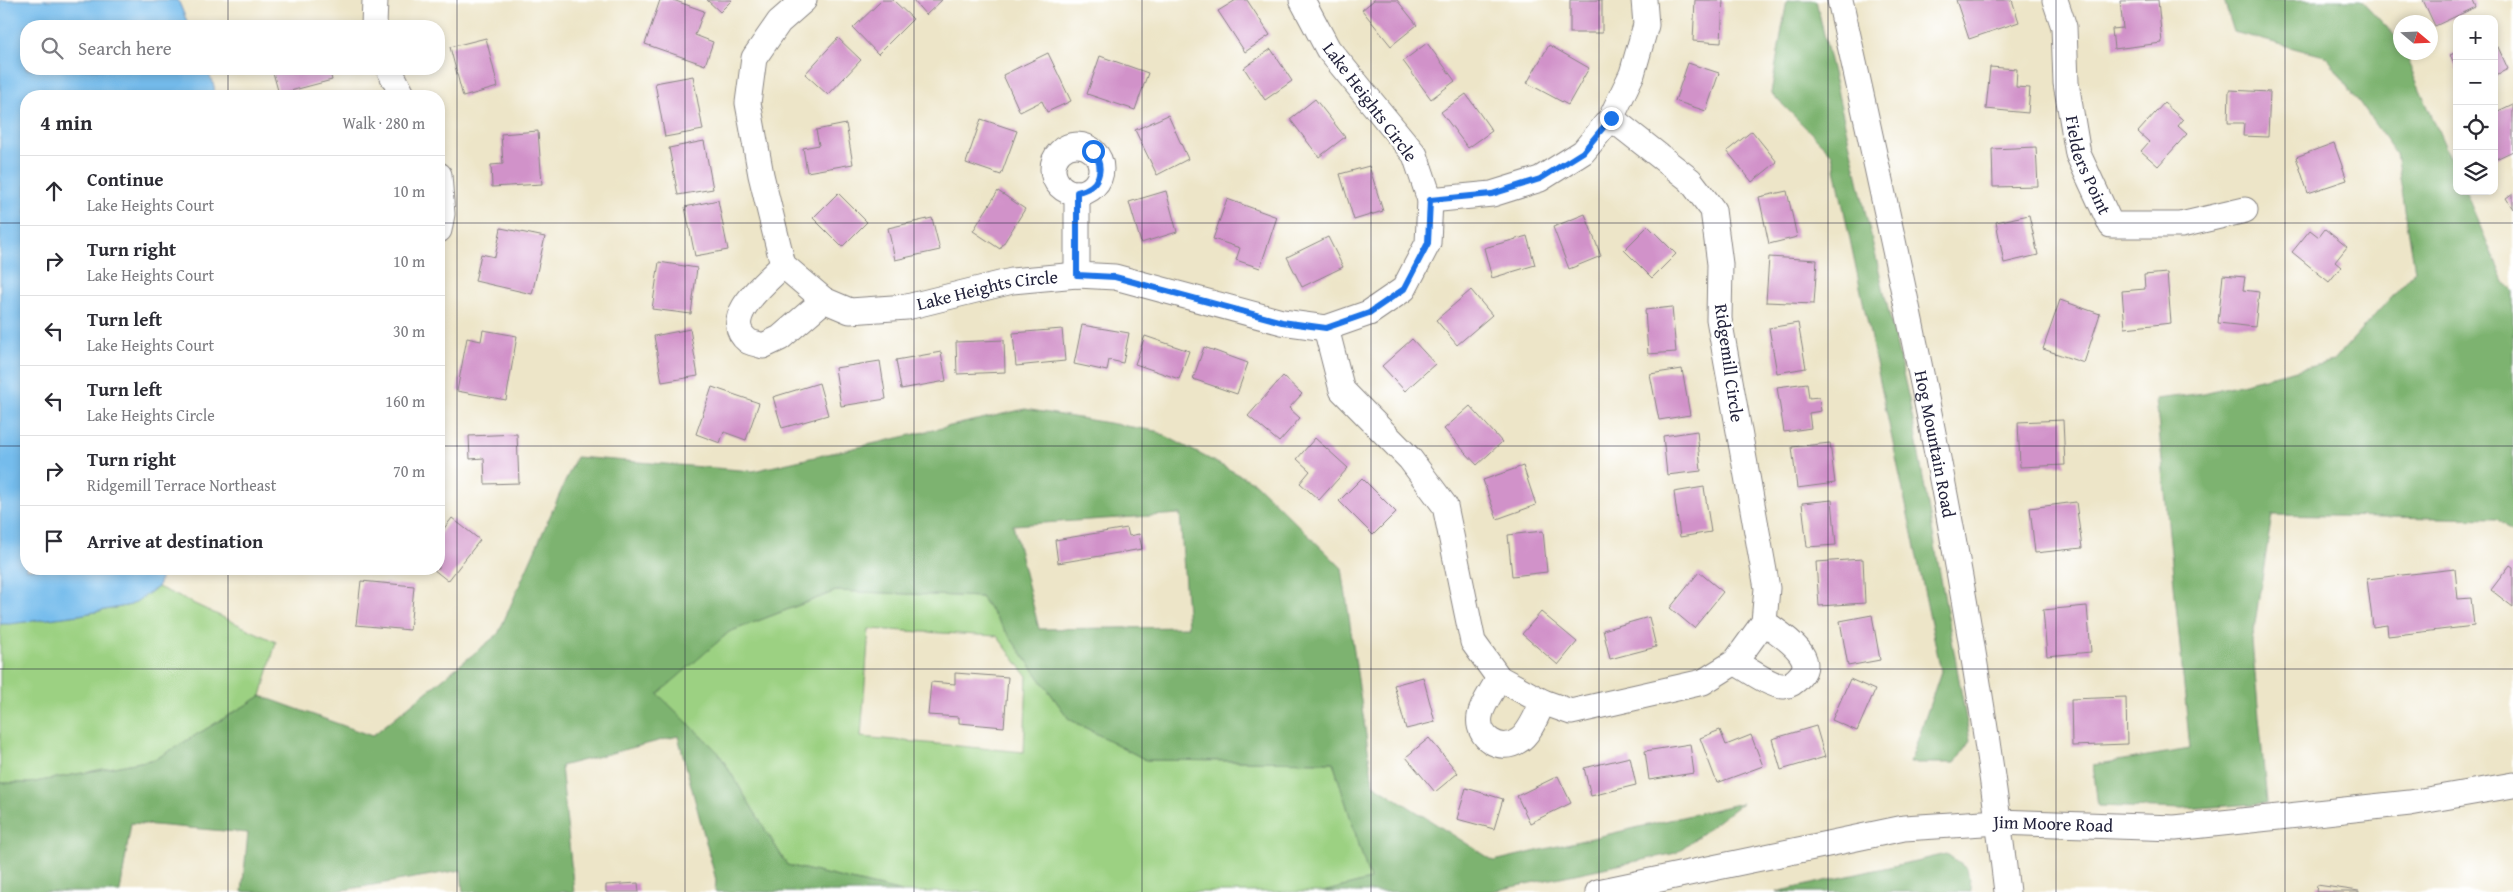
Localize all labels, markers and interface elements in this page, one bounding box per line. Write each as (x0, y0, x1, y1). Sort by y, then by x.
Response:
north arrow (2393, 15, 2438, 60)
map controls (2453, 15, 2498, 195)
button: + (2453, 15, 2498, 60)
search box (20, 20, 445, 75)
icon: search (38, 34, 66, 62)
text: Search here (78, 34, 172, 62)
street label: Lake Heights Circle (1316, 36, 1424, 167)
button: − (2453, 60, 2498, 105)
button: locate (2453, 105, 2498, 150)
text: 4 min (40, 107, 92, 138)
route end (1600, 107, 1623, 130)
text: Walk · 280 m (342, 111, 425, 135)
street label: Fielders Point (2059, 114, 2119, 220)
route start (1082, 140, 1105, 163)
button: layers (2453, 150, 2498, 195)
text: Continue (87, 165, 164, 193)
icon: ahead (40, 177, 68, 205)
text: 10 m (393, 179, 425, 203)
text: Lake Heights Court (87, 193, 214, 217)
text: Turn right (87, 235, 176, 263)
icon: right (40, 247, 68, 275)
text: 10 m (393, 249, 425, 273)
text: Lake Heights Court (87, 263, 214, 287)
street label: Lake Heights Circle (914, 263, 1059, 317)
street label: Ridgemill Circle (1708, 302, 1751, 424)
text: Turn left (87, 305, 162, 333)
icon: left (40, 317, 68, 345)
text: 30 m (393, 319, 425, 343)
text: Lake Heights Court (87, 333, 214, 357)
street label: Hog Mountain Road (1908, 368, 1963, 520)
text: Turn left (87, 375, 162, 403)
icon: left (40, 387, 68, 415)
text: 160 m (385, 389, 425, 413)
text: Lake Heights Circle (87, 403, 215, 427)
text: Turn right (87, 445, 176, 473)
icon: right (40, 457, 68, 485)
text: 70 m (393, 459, 425, 483)
text: Ridgemill Terrace Northeast (87, 473, 276, 497)
icon: arrive (40, 527, 68, 555)
text: Arrive at destination (87, 527, 263, 555)
street label: Jim Moore Road (1990, 808, 2114, 839)

